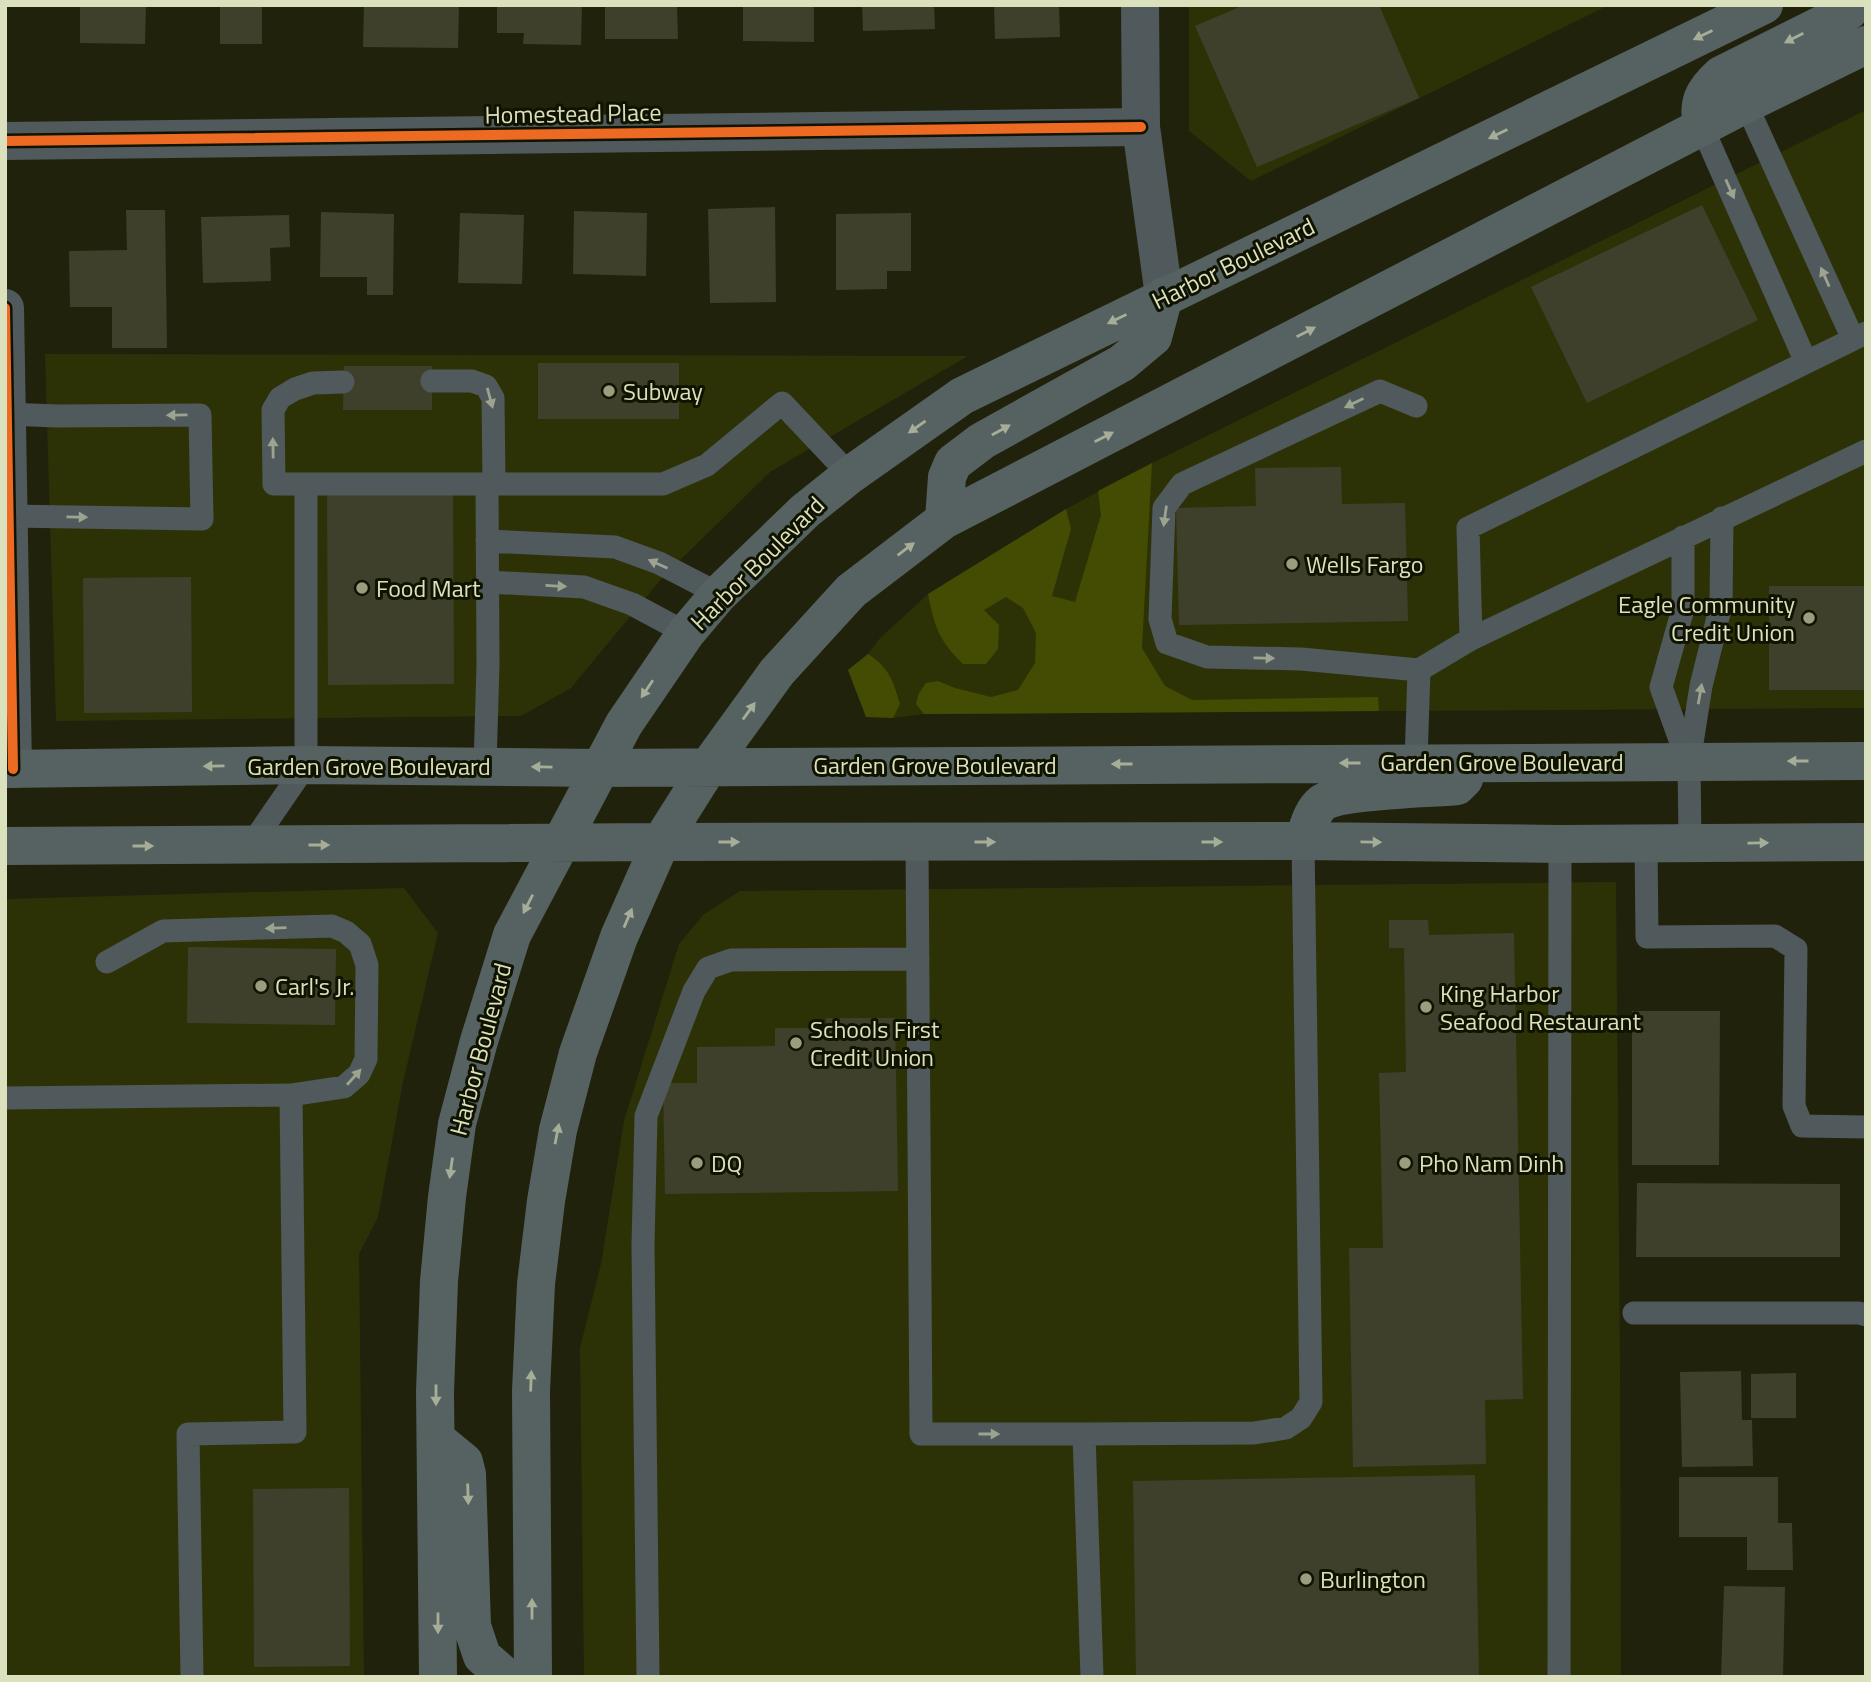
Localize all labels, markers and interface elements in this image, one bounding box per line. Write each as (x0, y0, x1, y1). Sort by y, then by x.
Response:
one-way arrow (1693, 29, 1713, 41)
one-way arrow (1784, 33, 1804, 44)
street label: Homestead Place (484, 93, 662, 133)
one-way arrow (1488, 129, 1508, 140)
one-way arrow (1725, 179, 1736, 200)
street label: Harbor Boulevard (1145, 208, 1321, 318)
one-way arrow (1819, 267, 1831, 287)
one-way arrow (1107, 314, 1127, 325)
one-way arrow (1296, 327, 1316, 338)
place label: Subway (623, 373, 703, 409)
marker: Subway (601, 383, 617, 399)
one-way arrow (485, 387, 496, 409)
one-way arrow (1344, 398, 1364, 409)
one-way arrow (166, 409, 188, 421)
one-way arrow (908, 420, 926, 434)
one-way arrow (992, 424, 1011, 436)
one-way arrow (1094, 432, 1114, 443)
one-way arrow (267, 437, 279, 459)
street label: Harbor Boulevard (682, 488, 832, 638)
one-way arrow (1159, 505, 1170, 527)
one-way arrow (66, 511, 88, 523)
one-way arrow (897, 541, 915, 556)
place label: Wells Fargo (1306, 546, 1423, 582)
marker: Wells Fargo (1284, 556, 1300, 572)
one-way arrow (647, 558, 668, 569)
place label: Food Mart (376, 570, 481, 606)
marker: Food Mart (354, 580, 370, 596)
one-way arrow (545, 580, 567, 591)
place label: Eagle Community Credit Union (1618, 586, 1795, 650)
marker: Eagle Community Credit Union (1801, 610, 1817, 626)
one-way arrow (1253, 652, 1275, 664)
one-way arrow (641, 679, 654, 699)
one-way arrow (1695, 683, 1706, 705)
one-way arrow (742, 702, 756, 720)
street label: Garden Grove Boulevard (1380, 744, 1624, 780)
street label: Garden Grove Boulevard (813, 747, 1057, 783)
street label: Garden Grove Boulevard (247, 748, 491, 784)
one-way arrow (1786, 755, 1808, 767)
one-way arrow (1338, 757, 1360, 769)
one-way arrow (1111, 758, 1133, 770)
one-way arrow (202, 760, 224, 772)
one-way arrow (531, 761, 553, 773)
one-way arrow (719, 836, 741, 848)
one-way arrow (974, 836, 996, 848)
one-way arrow (1202, 836, 1224, 848)
one-way arrow (1360, 836, 1382, 848)
one-way arrow (1747, 837, 1769, 849)
one-way arrow (308, 839, 330, 851)
one-way arrow (132, 840, 154, 852)
one-way arrow (523, 894, 534, 914)
one-way arrow (622, 908, 634, 928)
one-way arrow (265, 922, 287, 933)
street label: Harbor Boulevard (440, 959, 520, 1139)
place label: Carl's Jr. (275, 968, 354, 1004)
place label: King Harbor Seafood Restaurant (1440, 975, 1641, 1039)
marker: Carl's Jr. (253, 978, 269, 994)
marker: King Harbor Seafood Restaurant (1418, 999, 1434, 1015)
place label: Schools First Credit Union (810, 1011, 940, 1075)
marker: Schools First Credit Union (788, 1035, 804, 1051)
one-way arrow (346, 1068, 362, 1086)
one-way arrow (552, 1123, 563, 1145)
place label: DQ (711, 1145, 742, 1181)
place label: Pho Nam Dinh (1419, 1145, 1564, 1181)
marker: DQ (689, 1155, 705, 1171)
marker: Pho Nam Dinh (1397, 1155, 1413, 1171)
one-way arrow (445, 1157, 456, 1179)
one-way arrow (526, 1370, 537, 1392)
one-way arrow (430, 1384, 442, 1406)
one-way arrow (978, 1428, 1000, 1440)
one-way arrow (462, 1483, 473, 1505)
place label: Burlington (1320, 1561, 1426, 1597)
marker: Burlington (1298, 1571, 1314, 1587)
one-way arrow (526, 1597, 538, 1619)
one-way arrow (432, 1612, 444, 1634)

